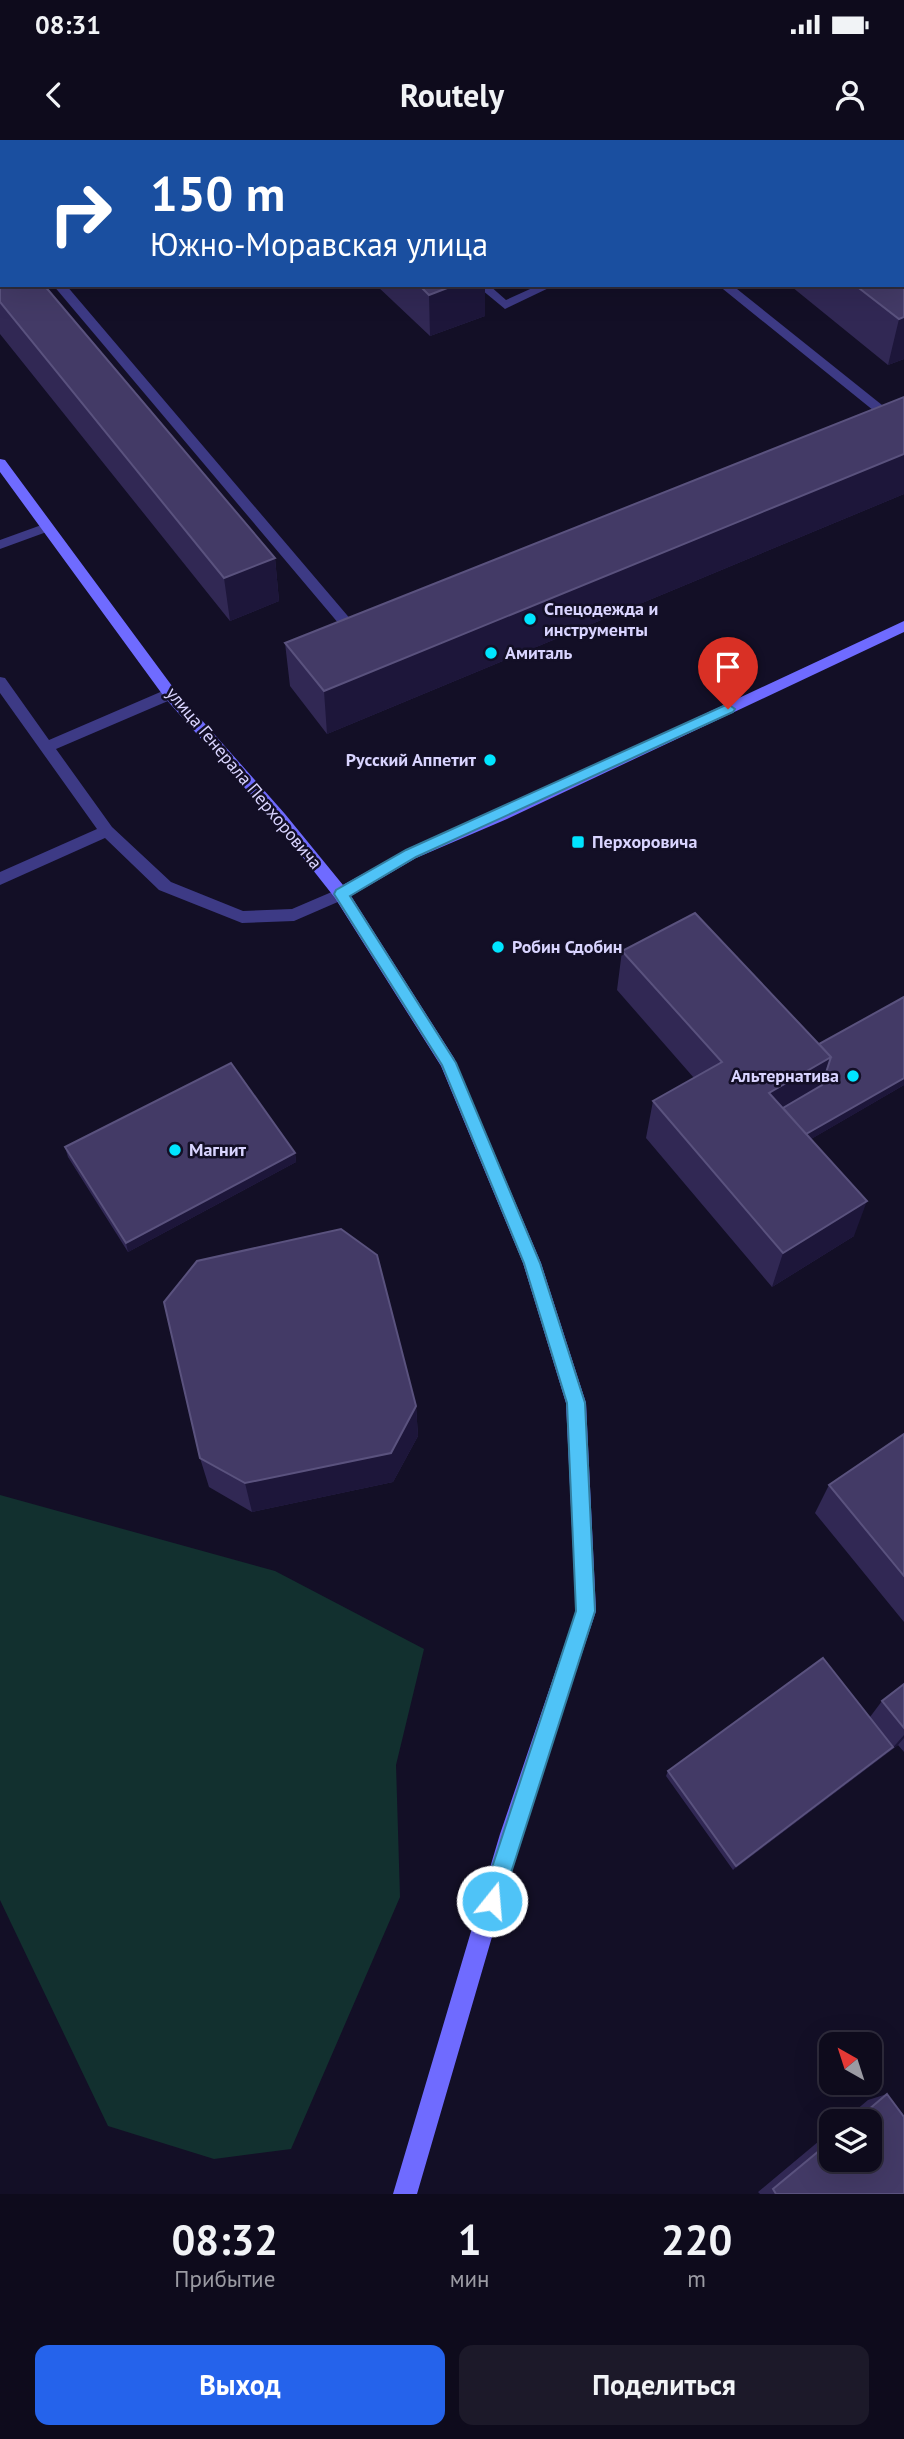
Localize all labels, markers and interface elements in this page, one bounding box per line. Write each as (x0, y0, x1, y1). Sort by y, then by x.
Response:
text: 08:31 (35, 8, 101, 41)
text: Routely (400, 74, 504, 116)
icon: back (35, 76, 73, 114)
icon: person (831, 76, 869, 114)
text: 150 m (150, 161, 285, 225)
icon: right (35, 168, 126, 259)
text: Южно-Моравская улица (150, 223, 488, 265)
place label: Спецодежда и инструменты (544, 597, 658, 641)
marker: Спецодежда и инструменты (522, 611, 538, 627)
pin (698, 637, 758, 709)
place label: Амиталь (505, 641, 572, 664)
marker: Амиталь (483, 645, 499, 661)
icon: arrive (709, 648, 747, 686)
street label: улица Генерала Перхоровича (161, 682, 327, 874)
place label: Русский Аппетит (346, 748, 476, 771)
marker: Русский Аппетит (482, 752, 498, 768)
place label: Перхоровича (592, 830, 697, 853)
marker: Перхоровича (570, 834, 586, 850)
place label: Робин Сдобин (512, 935, 623, 958)
marker: Робин Сдобин (490, 939, 506, 955)
place label: Альтернатива (731, 1064, 839, 1087)
marker: Альтернатива (845, 1068, 861, 1084)
place label: Магнит (189, 1138, 247, 1161)
marker: Магнит (167, 1142, 183, 1158)
position arrow (455, 1864, 529, 1938)
north arrow (819, 2032, 882, 2095)
map controls (819, 2032, 882, 2172)
button: layers (819, 2109, 882, 2172)
text: 08:32 (172, 2212, 278, 2267)
text: 1 (458, 2212, 481, 2267)
text: 220 (661, 2212, 732, 2267)
text: Прибытие (174, 2264, 275, 2293)
text: мин (450, 2264, 489, 2293)
text: m (687, 2264, 706, 2293)
button: Выход (35, 2345, 445, 2425)
button: Поделиться (459, 2345, 869, 2425)

